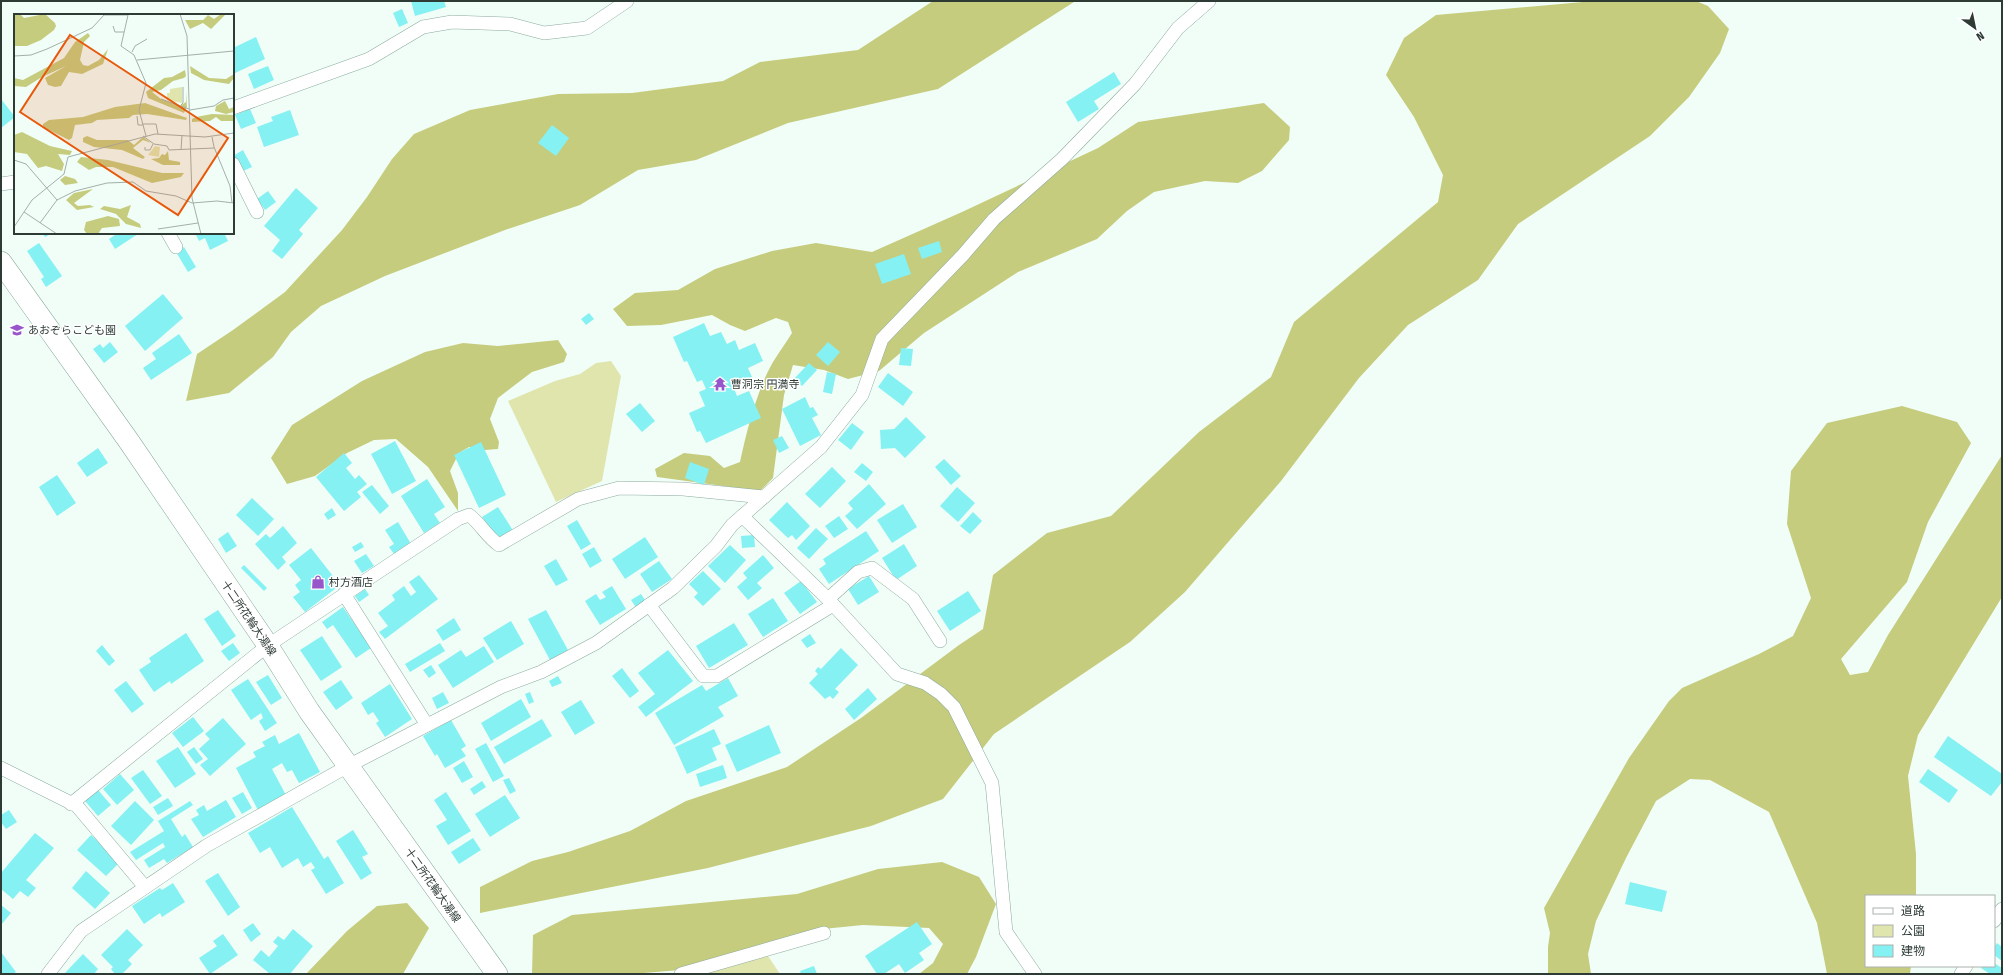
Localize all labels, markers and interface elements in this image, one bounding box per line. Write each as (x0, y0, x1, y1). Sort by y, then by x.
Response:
north arrow (1955, 8, 1995, 48)
inset map (14, 14, 234, 234)
text: N (1974, 29, 1986, 43)
school or university icon: あおぞらこども園 (9, 322, 25, 338)
place label: あおぞらこども園 (28, 324, 116, 337)
temple icon: 曹洞宗 円満寺 (712, 376, 728, 392)
place label: 曹洞宗 円満寺 (731, 378, 800, 391)
shop icon: 村方酒店 (310, 574, 326, 590)
place label: 村方酒店 (329, 576, 373, 589)
street label: 十二所花輪大湯線 (219, 578, 279, 658)
street label: 十二所花輪大湯線 (402, 846, 463, 925)
legend (1865, 895, 1995, 967)
text: 道路 (1901, 904, 1925, 918)
text: 公園 (1901, 924, 1925, 938)
text: 建物 (1901, 944, 1925, 958)

